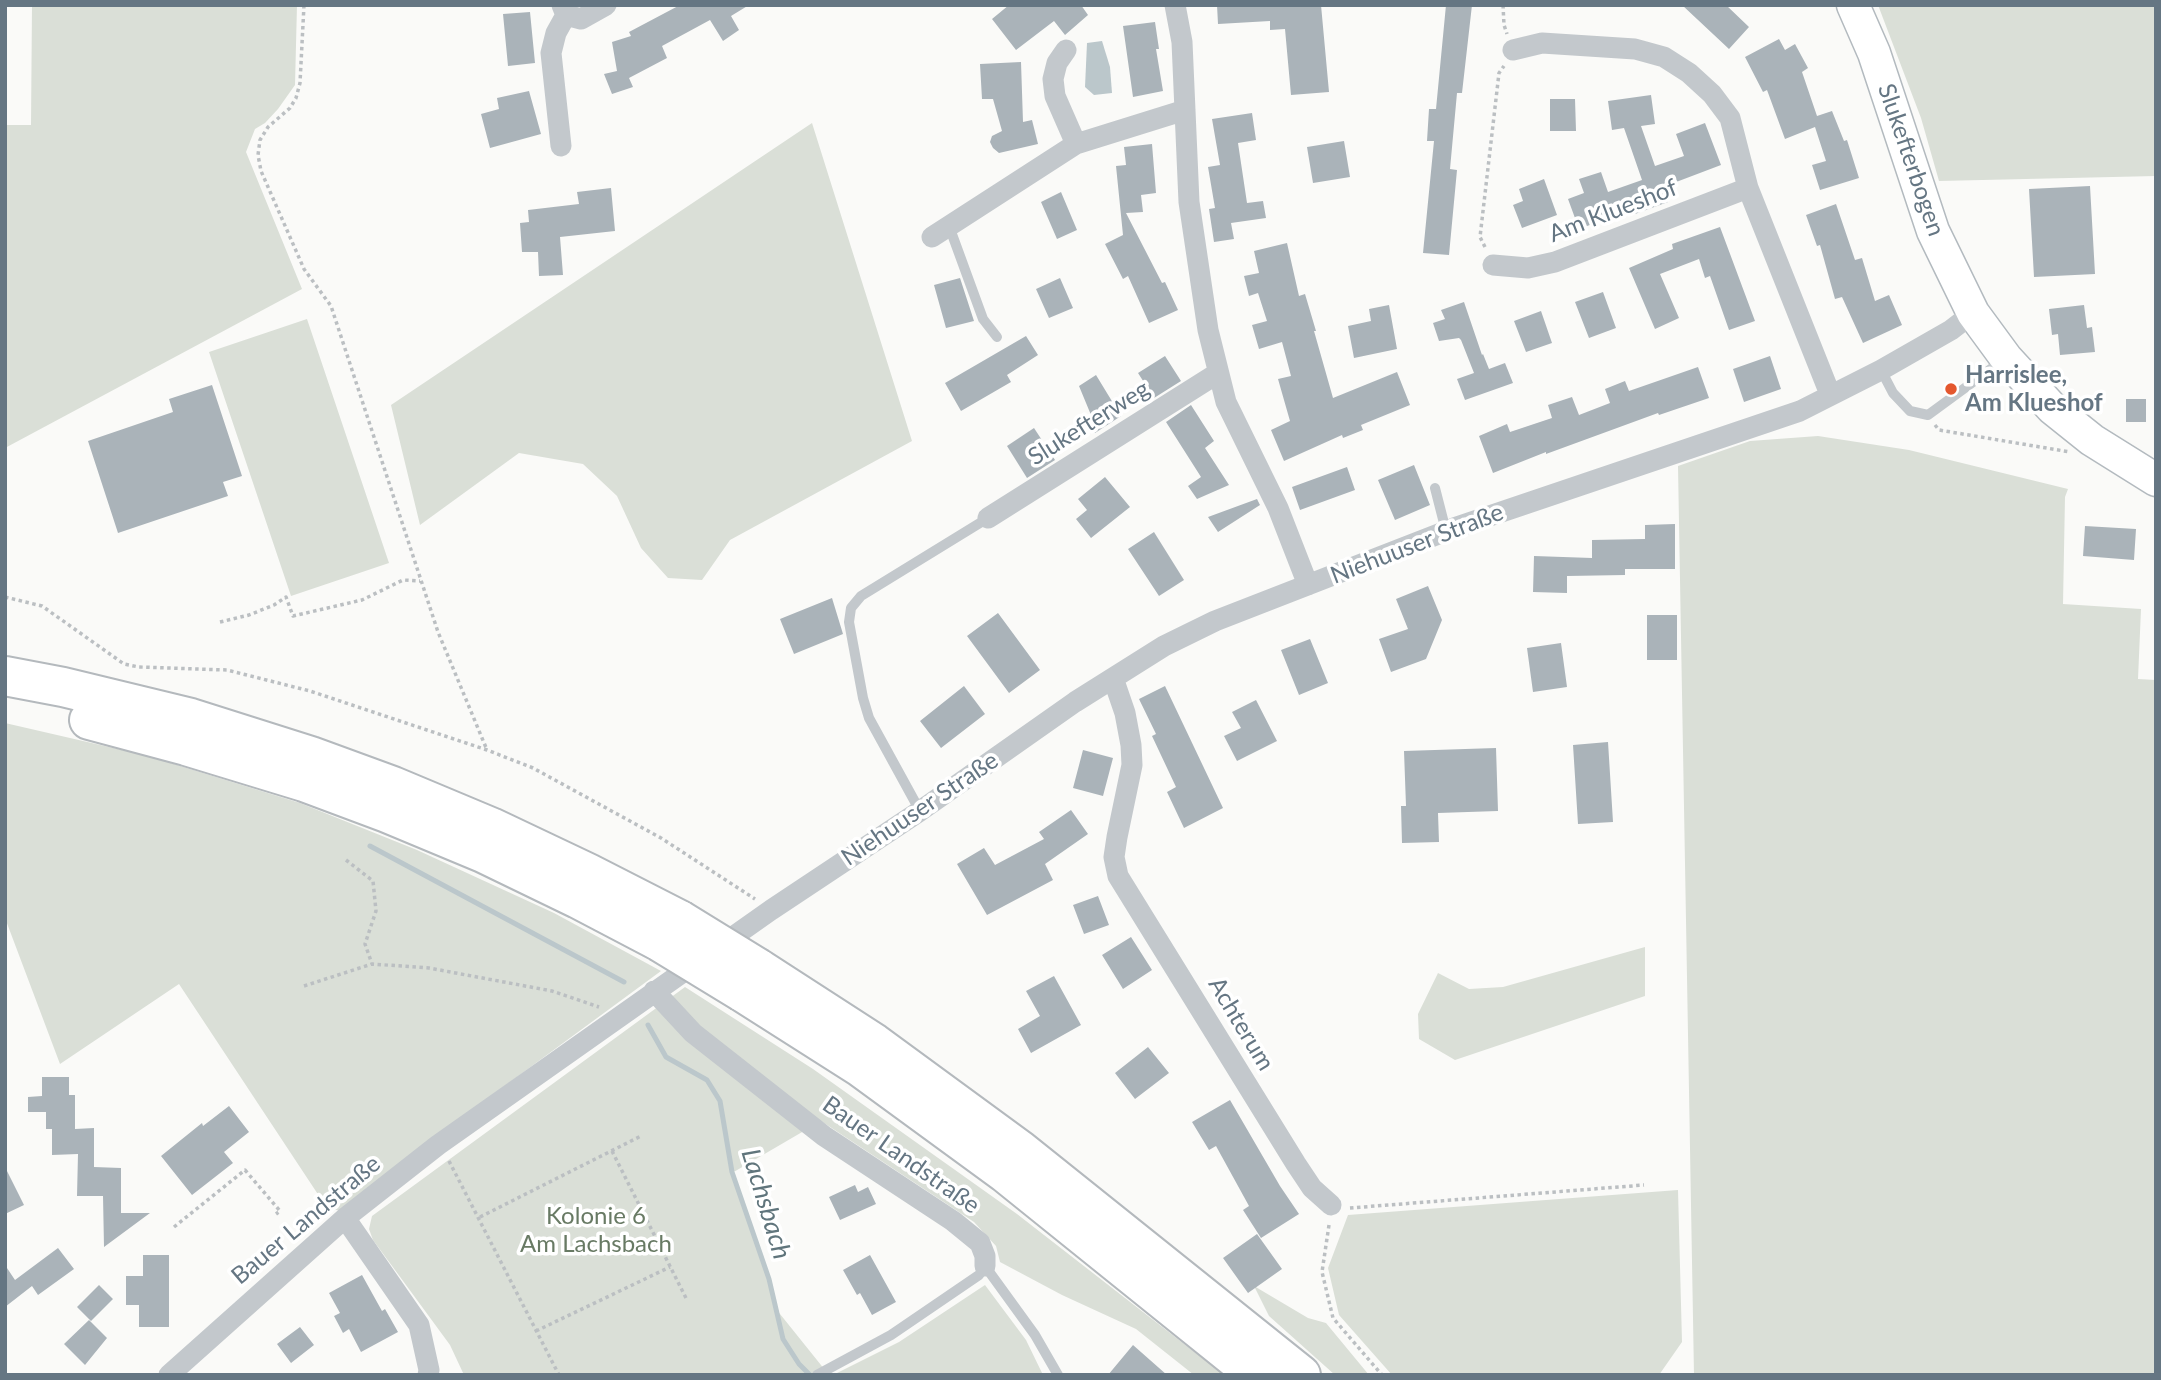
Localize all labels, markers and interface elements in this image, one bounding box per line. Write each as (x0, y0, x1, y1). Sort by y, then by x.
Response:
street label: Slukefterbogen (1871, 80, 1951, 240)
street label: Am Klueshof (1545, 173, 1681, 249)
place label: Harrislee, Am Klueshof (1965, 361, 2103, 417)
street label: Slukefterweg (1023, 374, 1155, 472)
marker: Harrislee, Am Klueshof (1943, 381, 1959, 397)
street label: Niehuuser Straße (1327, 498, 1507, 590)
street label: Niehuuser Straße (836, 746, 1004, 872)
street label: Achterum (1202, 972, 1280, 1076)
street label: Bauer Landstraße (817, 1090, 985, 1220)
water label: Lachsbach (734, 1145, 798, 1263)
street label: Bauer Landstraße (226, 1149, 386, 1291)
park label: Kolonie 6 Am Lachsbach (520, 1202, 672, 1258)

